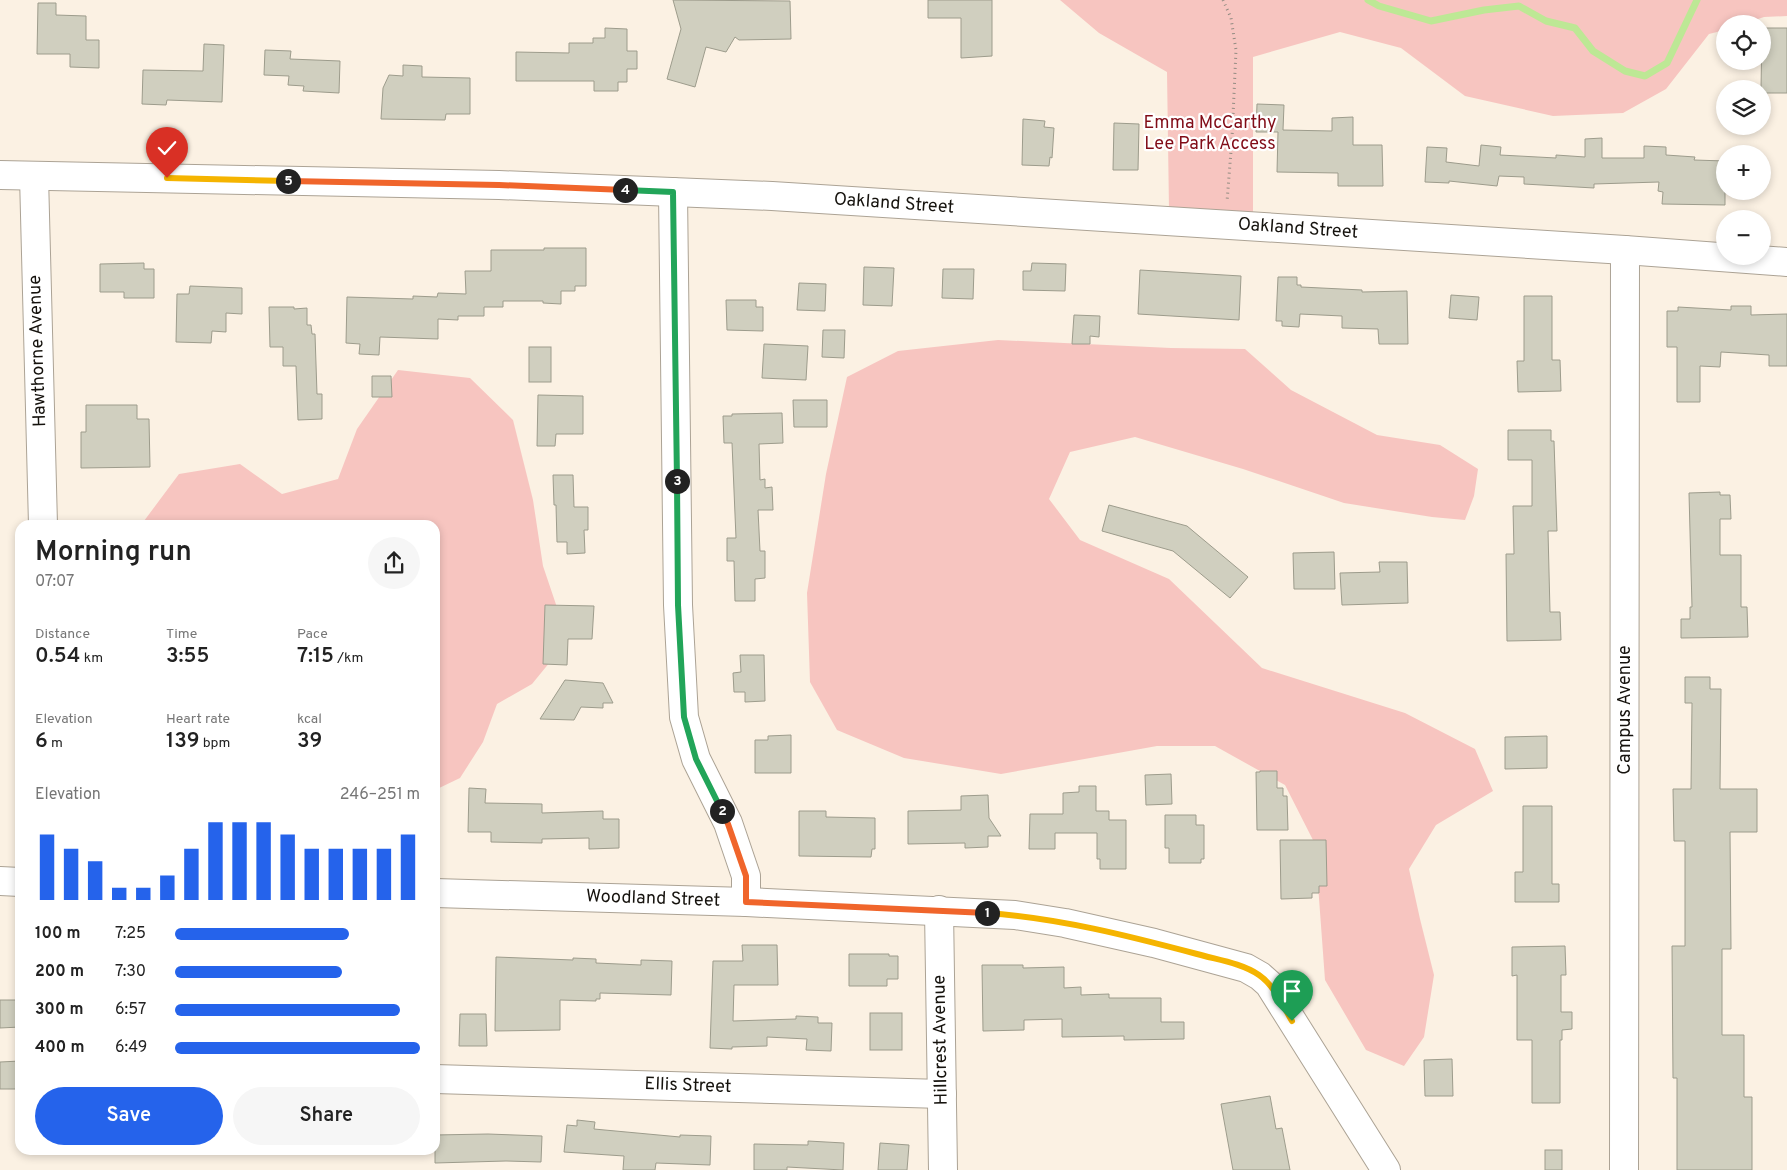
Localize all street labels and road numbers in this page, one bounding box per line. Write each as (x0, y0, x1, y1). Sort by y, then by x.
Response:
street label: Oakland Street (833, 188, 955, 220)
street label: Oakland Street (1237, 213, 1359, 245)
street label: Hawthorne Avenue (24, 275, 52, 427)
street label: Campus Avenue (1614, 645, 1637, 775)
street label: Woodland Street (586, 885, 720, 913)
street label: Hillcrest Avenue (928, 975, 954, 1105)
street label: Ellis Street (644, 1073, 732, 1099)

